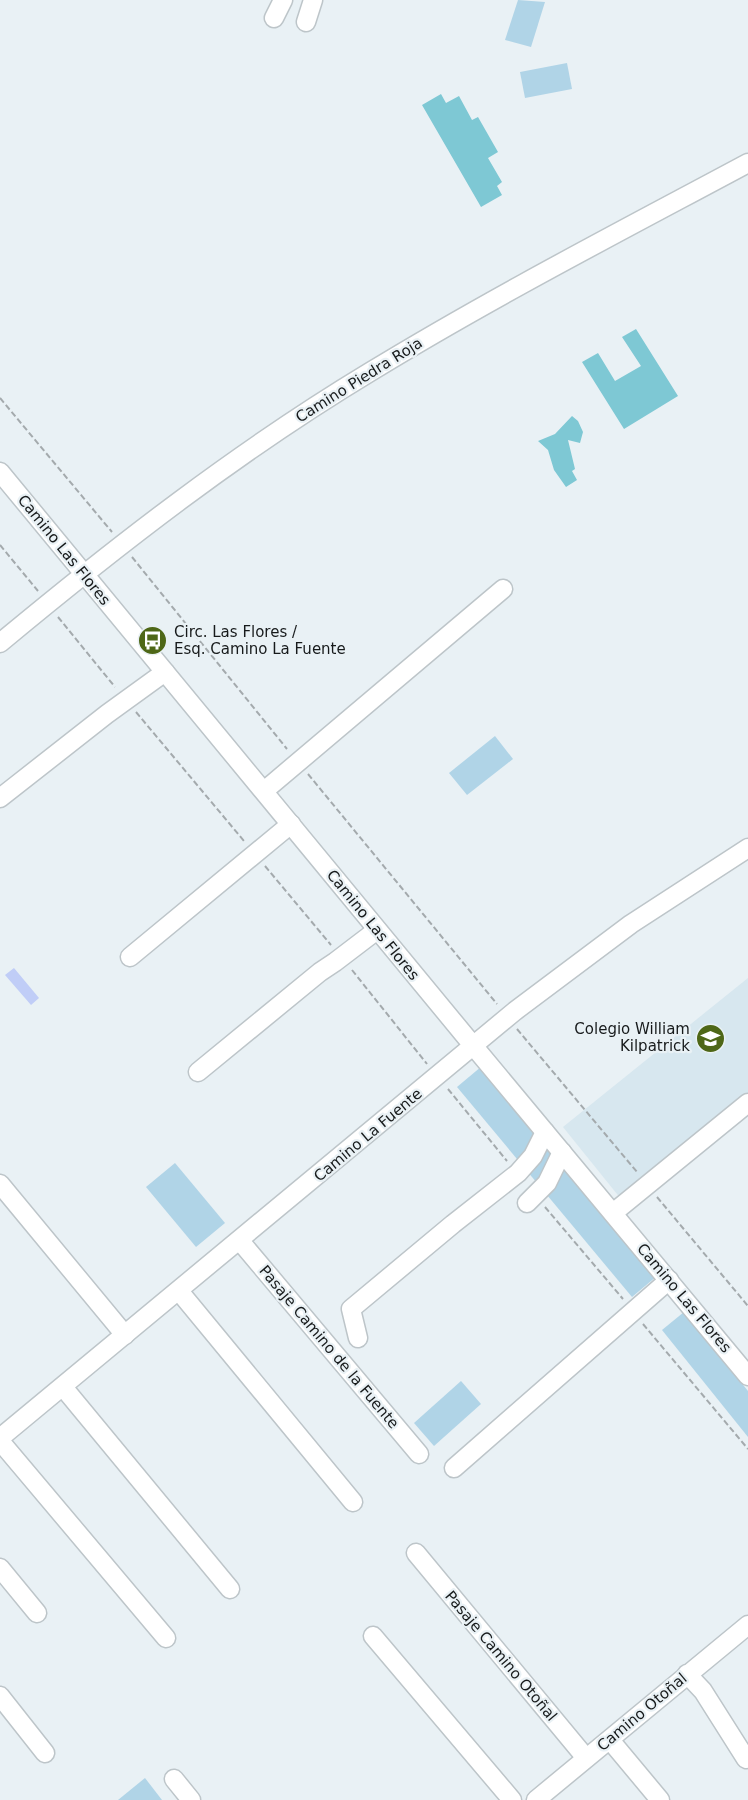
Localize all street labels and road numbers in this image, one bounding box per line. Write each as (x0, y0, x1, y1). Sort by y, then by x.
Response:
street label: Camino Piedra Roja (292, 334, 426, 426)
street label: Camino Las Flores (14, 491, 114, 609)
street label: Camino Las Flores (323, 866, 423, 984)
street label: Camino La Fuente (310, 1085, 426, 1185)
street label: Camino Las Flores (633, 1240, 735, 1356)
street label: Pasaje Camino de la Fuente (255, 1262, 403, 1432)
street label: Pasaje Camino Otoñal (441, 1587, 561, 1725)
street label: Camino Otoñal (593, 1669, 691, 1755)

